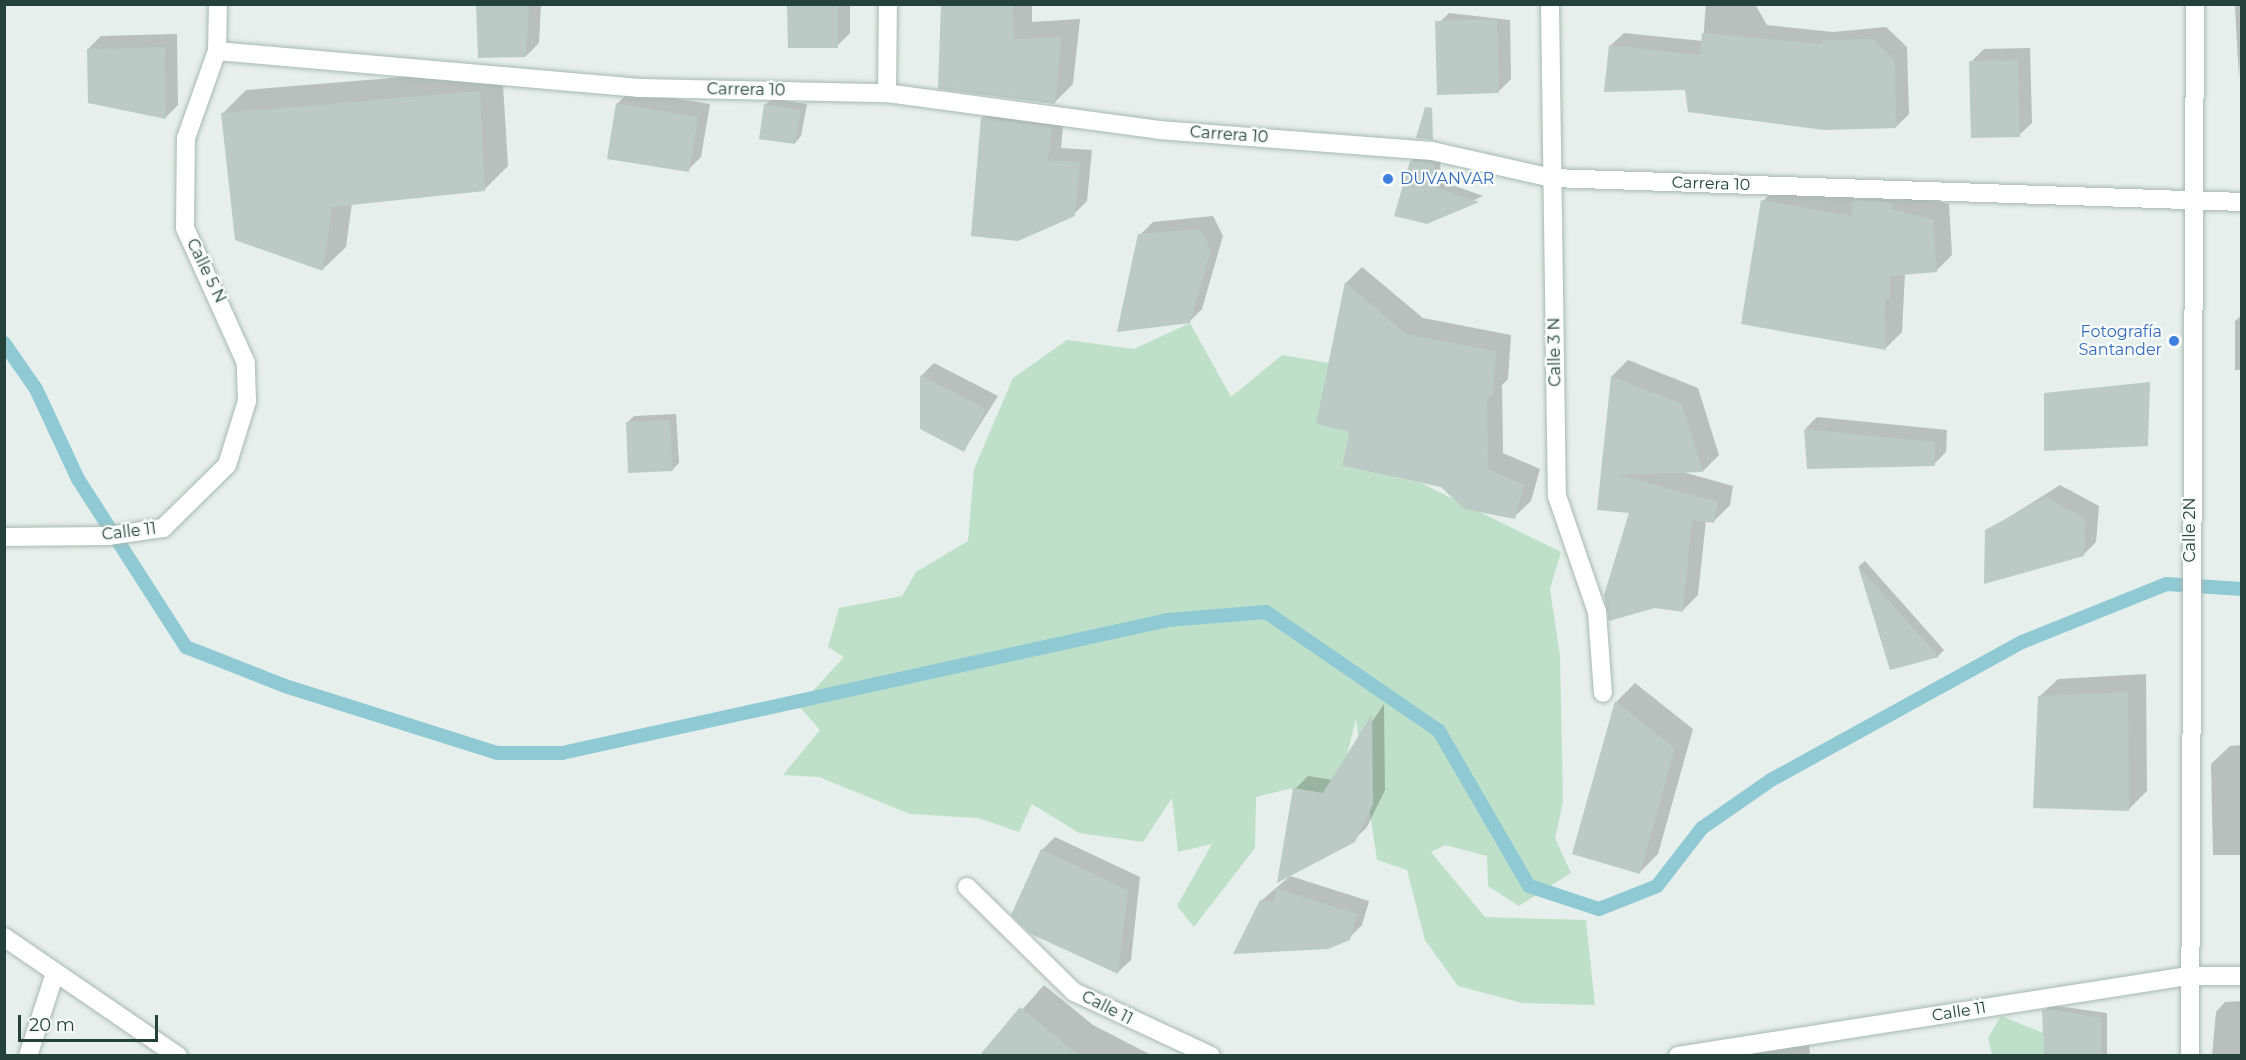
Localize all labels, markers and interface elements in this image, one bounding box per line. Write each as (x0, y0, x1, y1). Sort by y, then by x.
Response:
street label: Carrera 10 (707, 80, 785, 100)
street label: Carrera 10 (1189, 123, 1269, 147)
place label: DUVANVAR (1400, 169, 1494, 189)
marker: DUVANVAR (1381, 172, 1395, 186)
street label: Carrera 10 (1671, 173, 1751, 195)
street label: Calle 5 N (182, 236, 230, 306)
street label: Calle 3 N (1545, 317, 1565, 387)
place label: Fotografía Santander (2079, 322, 2162, 360)
marker: Fotografía Santander (2167, 334, 2181, 348)
street label: Calle 2N (2180, 497, 2200, 563)
street label: Calle 11 (101, 519, 157, 545)
street label: Calle 11 (1078, 987, 1136, 1029)
street label: Calle 11 (1930, 998, 1988, 1026)
scale bar (21, 1003, 160, 1041)
text: 20 m (29, 1014, 75, 1036)

